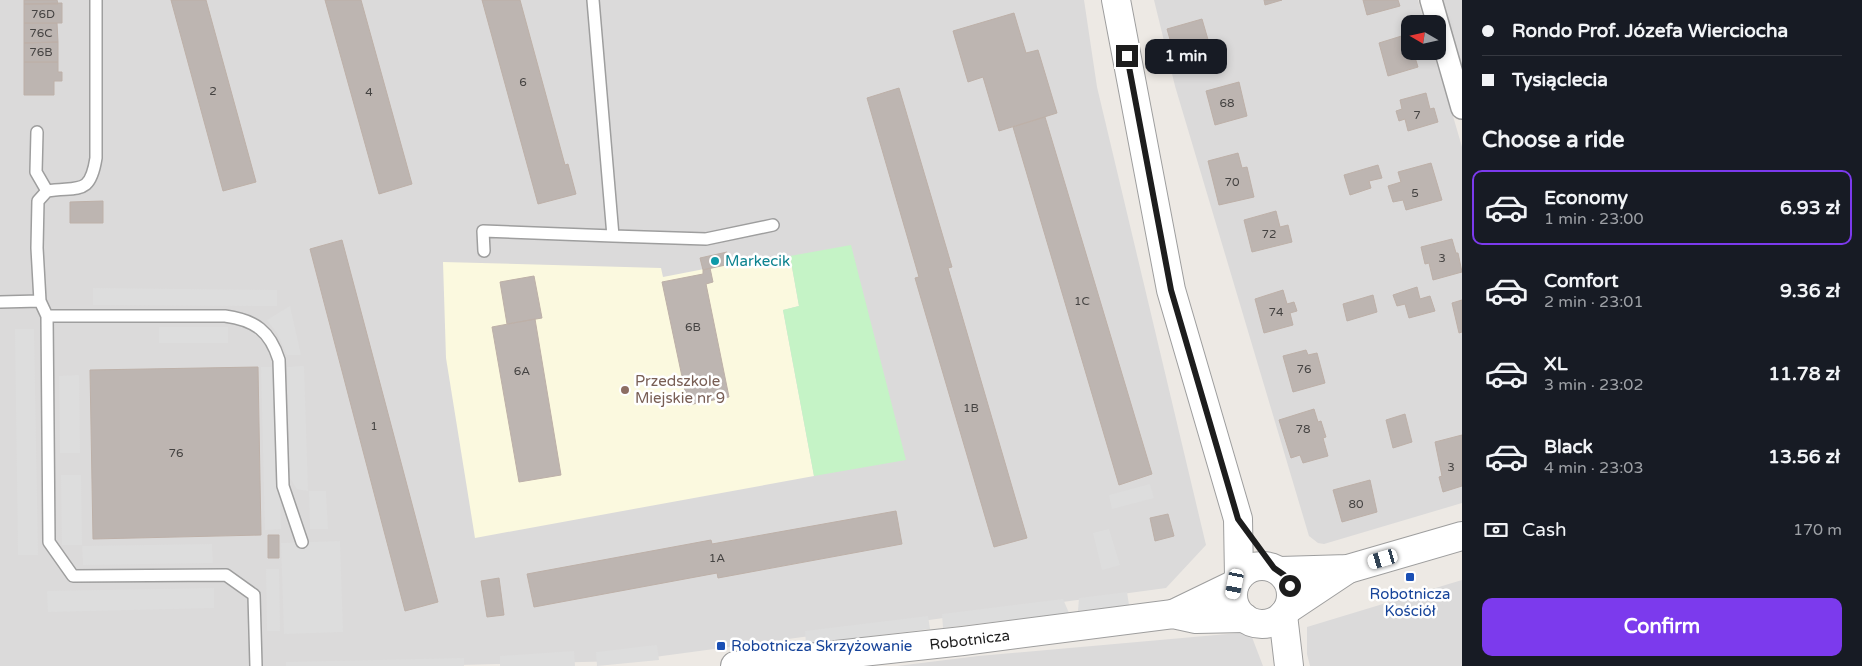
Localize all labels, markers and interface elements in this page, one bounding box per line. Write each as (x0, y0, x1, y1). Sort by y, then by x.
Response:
house number: 76D (31, 7, 55, 21)
north arrow (1401, 15, 1446, 60)
map controls (1401, 15, 1446, 60)
text: Rondo Prof. Józefa Wierciocha (1512, 20, 1788, 42)
house number: 76C (29, 26, 53, 40)
callout: 1 min (1144, 38, 1227, 74)
house number: 76B (29, 45, 53, 59)
route end (1116, 45, 1138, 67)
text: 1 min (1165, 46, 1207, 66)
text: Tysiąclecia (1512, 69, 1608, 91)
house number: 6 (519, 75, 527, 89)
house number: 2 (209, 84, 217, 98)
house number: 4 (365, 85, 373, 99)
house number: 68 (1219, 96, 1235, 110)
house number: 7 (1413, 108, 1421, 122)
text: Choose a ride (1482, 127, 1625, 153)
house number: 70 (1224, 175, 1240, 189)
icon: car (1484, 185, 1529, 230)
house number: 5 (1411, 186, 1419, 200)
text: Economy (1544, 187, 1628, 209)
text: 6.93 zł (1780, 197, 1840, 219)
text: 1 min · 23:00 (1544, 209, 1643, 229)
house number: 72 (1261, 227, 1277, 241)
house number: 3 (1438, 251, 1446, 265)
place label: Markecik (725, 252, 790, 270)
marker: Markecik (709, 255, 721, 267)
icon: car (1484, 268, 1529, 313)
text: Comfort (1544, 270, 1618, 292)
text: 9.36 zł (1780, 280, 1840, 302)
text: 2 min · 23:01 (1544, 292, 1643, 312)
house number: 1C (1074, 294, 1090, 308)
house number: 74 (1268, 305, 1284, 319)
house number: 6B (685, 320, 701, 334)
icon: car (1484, 351, 1529, 396)
text: XL (1544, 353, 1568, 375)
house number: 76 (1296, 362, 1312, 376)
text: 11.78 zł (1768, 363, 1840, 385)
house number: 6A (514, 364, 530, 378)
place label: Przedszkole Miejskie nr 9 (635, 372, 725, 407)
text: 3 min · 23:02 (1544, 375, 1643, 395)
marker: Przedszkole Miejskie nr 9 (619, 384, 631, 396)
house number: 1B (963, 401, 979, 415)
house number: 1 (370, 419, 378, 433)
house number: 78 (1295, 422, 1311, 436)
icon: car (1484, 434, 1529, 479)
text: Black (1544, 436, 1593, 458)
house number: 76 (168, 446, 184, 460)
text: 13.56 zł (1768, 446, 1840, 468)
text: 4 min · 23:03 (1544, 458, 1643, 478)
house number: 3 (1447, 460, 1455, 474)
house number: 80 (1348, 497, 1364, 511)
icon: cash (1482, 516, 1510, 544)
text: Cash (1522, 519, 1567, 541)
text: 170 m (1793, 520, 1842, 540)
car (1366, 548, 1399, 570)
house number: 1A (709, 551, 725, 565)
car (1224, 568, 1245, 600)
marker: Robotnicza Kościół (1404, 571, 1416, 583)
route start (1279, 575, 1301, 597)
place label: Robotnicza Kościół (1370, 585, 1450, 620)
button: Confirm (1482, 598, 1842, 656)
street label: Robotnicza (928, 626, 1011, 654)
place label: Robotnicza Skrzyżowanie (731, 637, 912, 655)
marker: Robotnicza Skrzyżowanie (715, 640, 727, 652)

